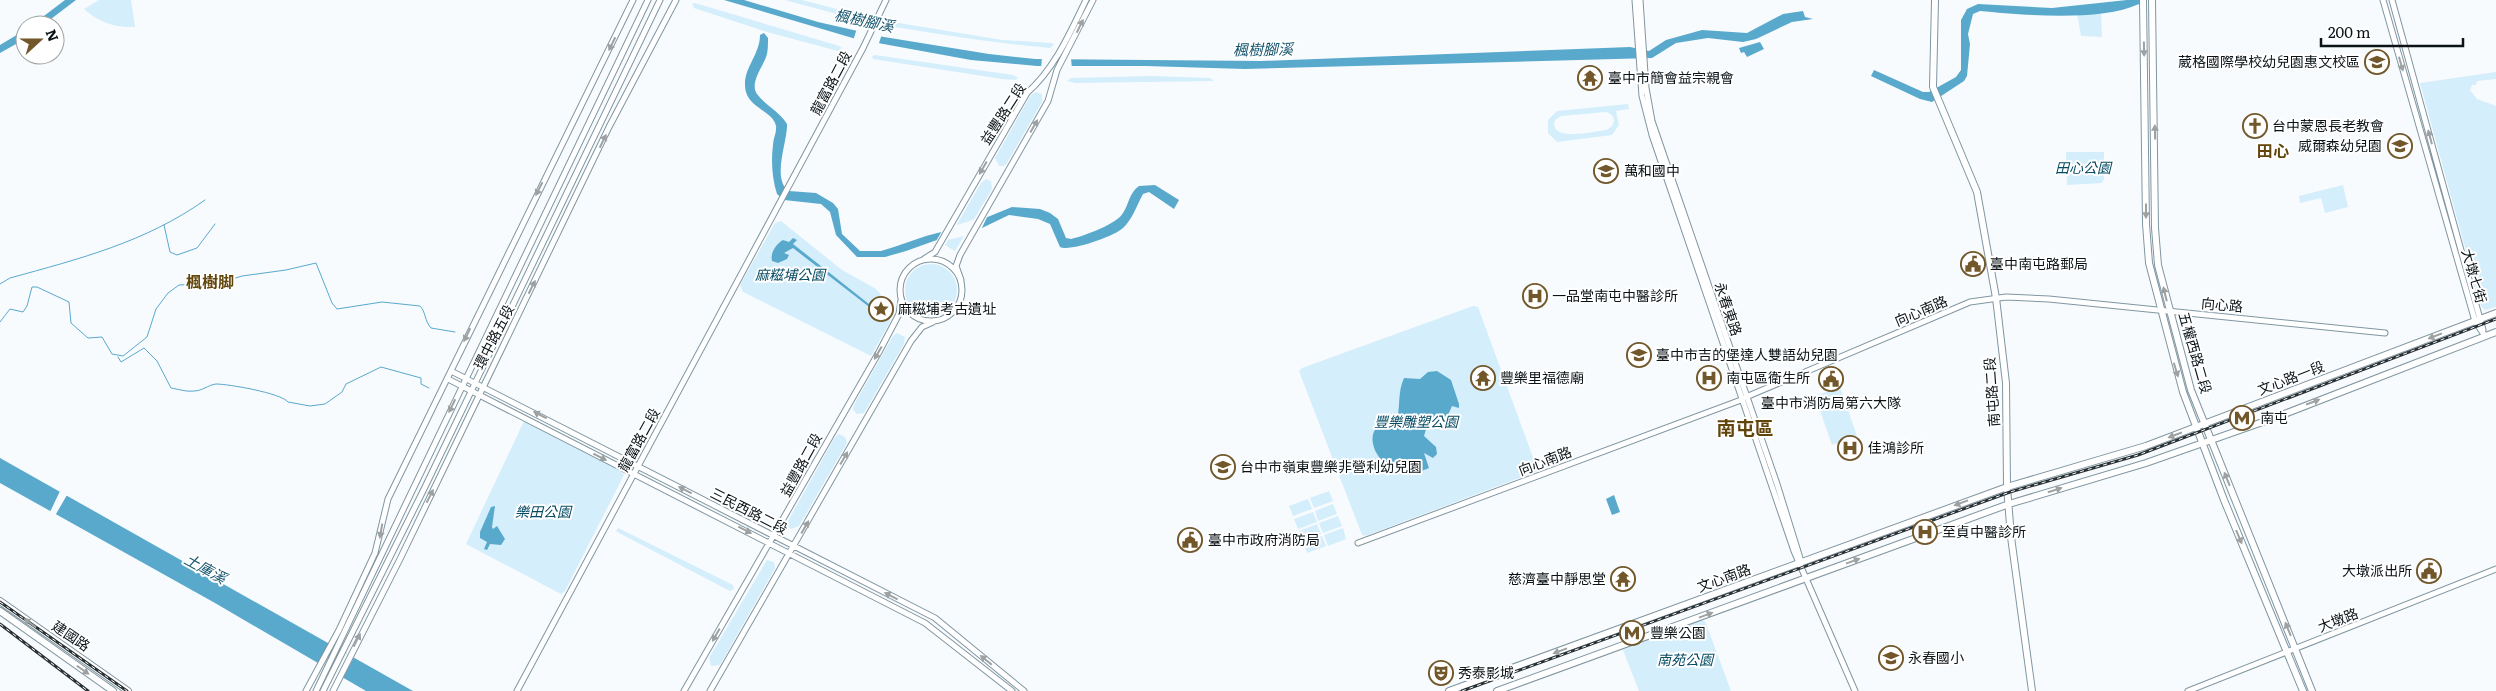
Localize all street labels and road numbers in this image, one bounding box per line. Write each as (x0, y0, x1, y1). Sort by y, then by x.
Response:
street label: 龍富路二段 (805, 47, 855, 118)
street label: 益豐路二段 (975, 79, 1030, 148)
street label: 大墩七街 (2458, 246, 2492, 305)
street label: 永春東路 (1710, 279, 1748, 338)
street label: 向心南路 (1891, 290, 1950, 330)
street label: 向心路 (2200, 292, 2244, 316)
street label: 環中路五段 (468, 301, 518, 372)
street label: 五權西路二段 (2175, 310, 2217, 396)
street label: 文心路一段 (2254, 355, 2327, 399)
street label: 南屯路二段 (1979, 356, 2003, 428)
street label: 龍富路二段 (612, 404, 664, 475)
street label: 益豐路二段 (774, 429, 826, 500)
street label: 向心南路 (1515, 441, 1574, 479)
street label: 三民西路二段 (707, 482, 791, 538)
street label: 文心南路 (1694, 558, 1753, 596)
street label: 大墩路 (2314, 602, 2361, 636)
street label: 建國路 (49, 615, 95, 655)

